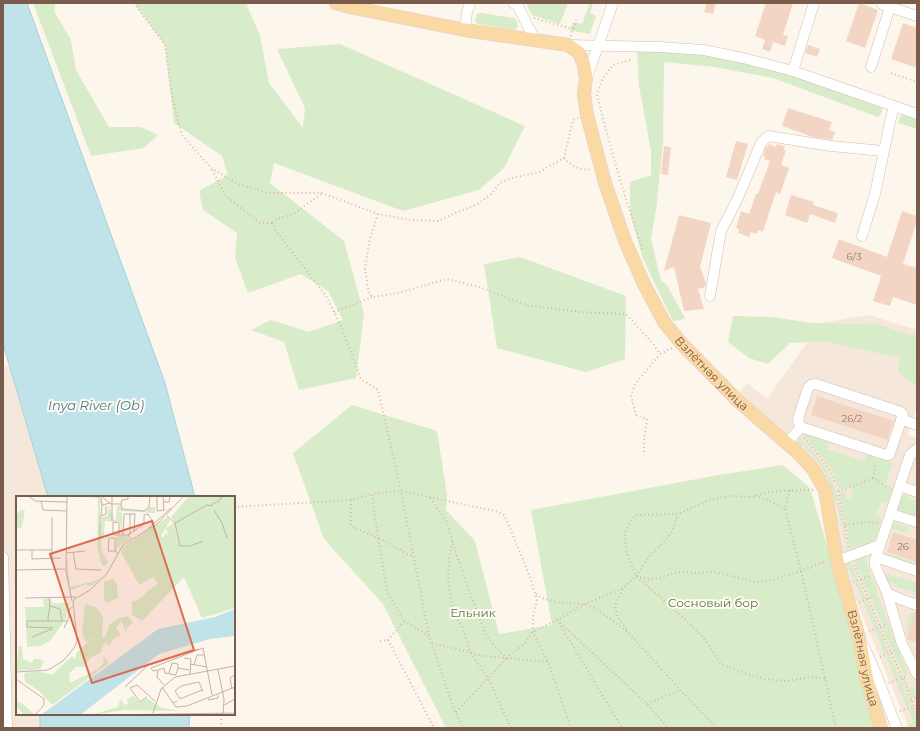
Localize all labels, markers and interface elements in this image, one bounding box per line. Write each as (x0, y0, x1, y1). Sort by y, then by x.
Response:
house number: 6/3 (846, 250, 862, 263)
street label: Взлётная улица (672, 333, 752, 414)
water label: Inya River (Ob) (48, 397, 144, 413)
house number: 26/2 (842, 412, 863, 425)
inset map (16, 496, 235, 715)
house number: 26 (897, 540, 909, 553)
park label: Сосновый бор (668, 595, 758, 610)
park label: Ельник (450, 605, 496, 620)
street label: Взлётная улица (844, 608, 882, 708)

